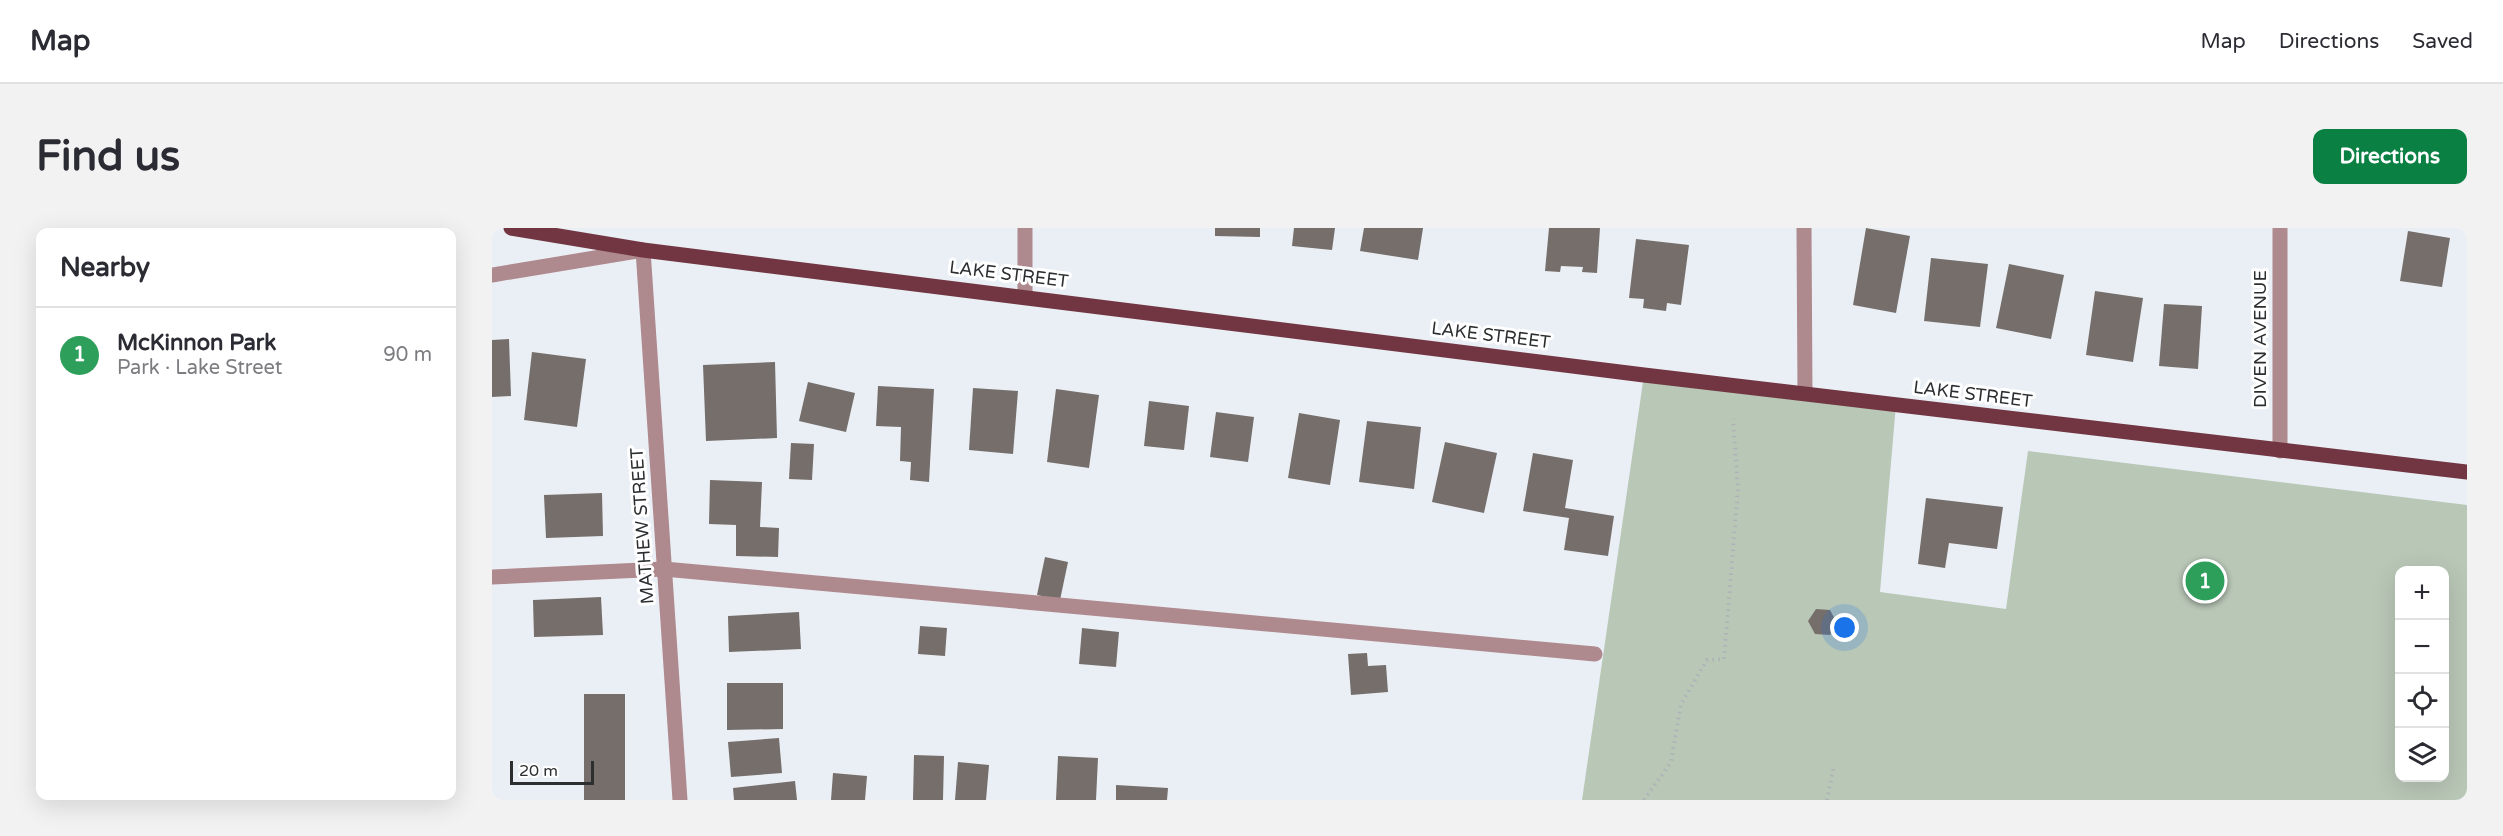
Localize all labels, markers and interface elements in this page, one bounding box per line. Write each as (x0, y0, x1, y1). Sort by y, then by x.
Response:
text: Map (30, 24, 90, 58)
text: Map (2200, 29, 2246, 54)
text: Directions (2279, 29, 2379, 54)
text: Saved (2412, 29, 2473, 54)
button: Directions (2313, 129, 2467, 184)
text: Find us (36, 131, 180, 182)
text: Nearby (60, 252, 150, 283)
street label: LAKE STREET (948, 256, 1070, 292)
street label: DIVEN AVENUE (2249, 270, 2271, 408)
street label: LAKE STREET (1430, 317, 1552, 353)
text: McKinnon Park (117, 330, 276, 356)
text: 1 (73, 343, 86, 367)
text: 90 m (383, 343, 432, 367)
text: Park · Lake Street (117, 356, 282, 380)
street label: LAKE STREET (1912, 376, 2034, 412)
street label: MATHEW STREET (626, 447, 658, 605)
pin: 1 (2186, 558, 2224, 604)
map controls (2395, 566, 2449, 782)
button: + (2395, 566, 2449, 620)
your location (1830, 613, 1859, 642)
button: − (2395, 620, 2449, 674)
button: locate (2395, 674, 2449, 728)
button: layers (2395, 728, 2449, 782)
scale bar (510, 758, 594, 786)
text: 20 m (519, 761, 558, 781)

